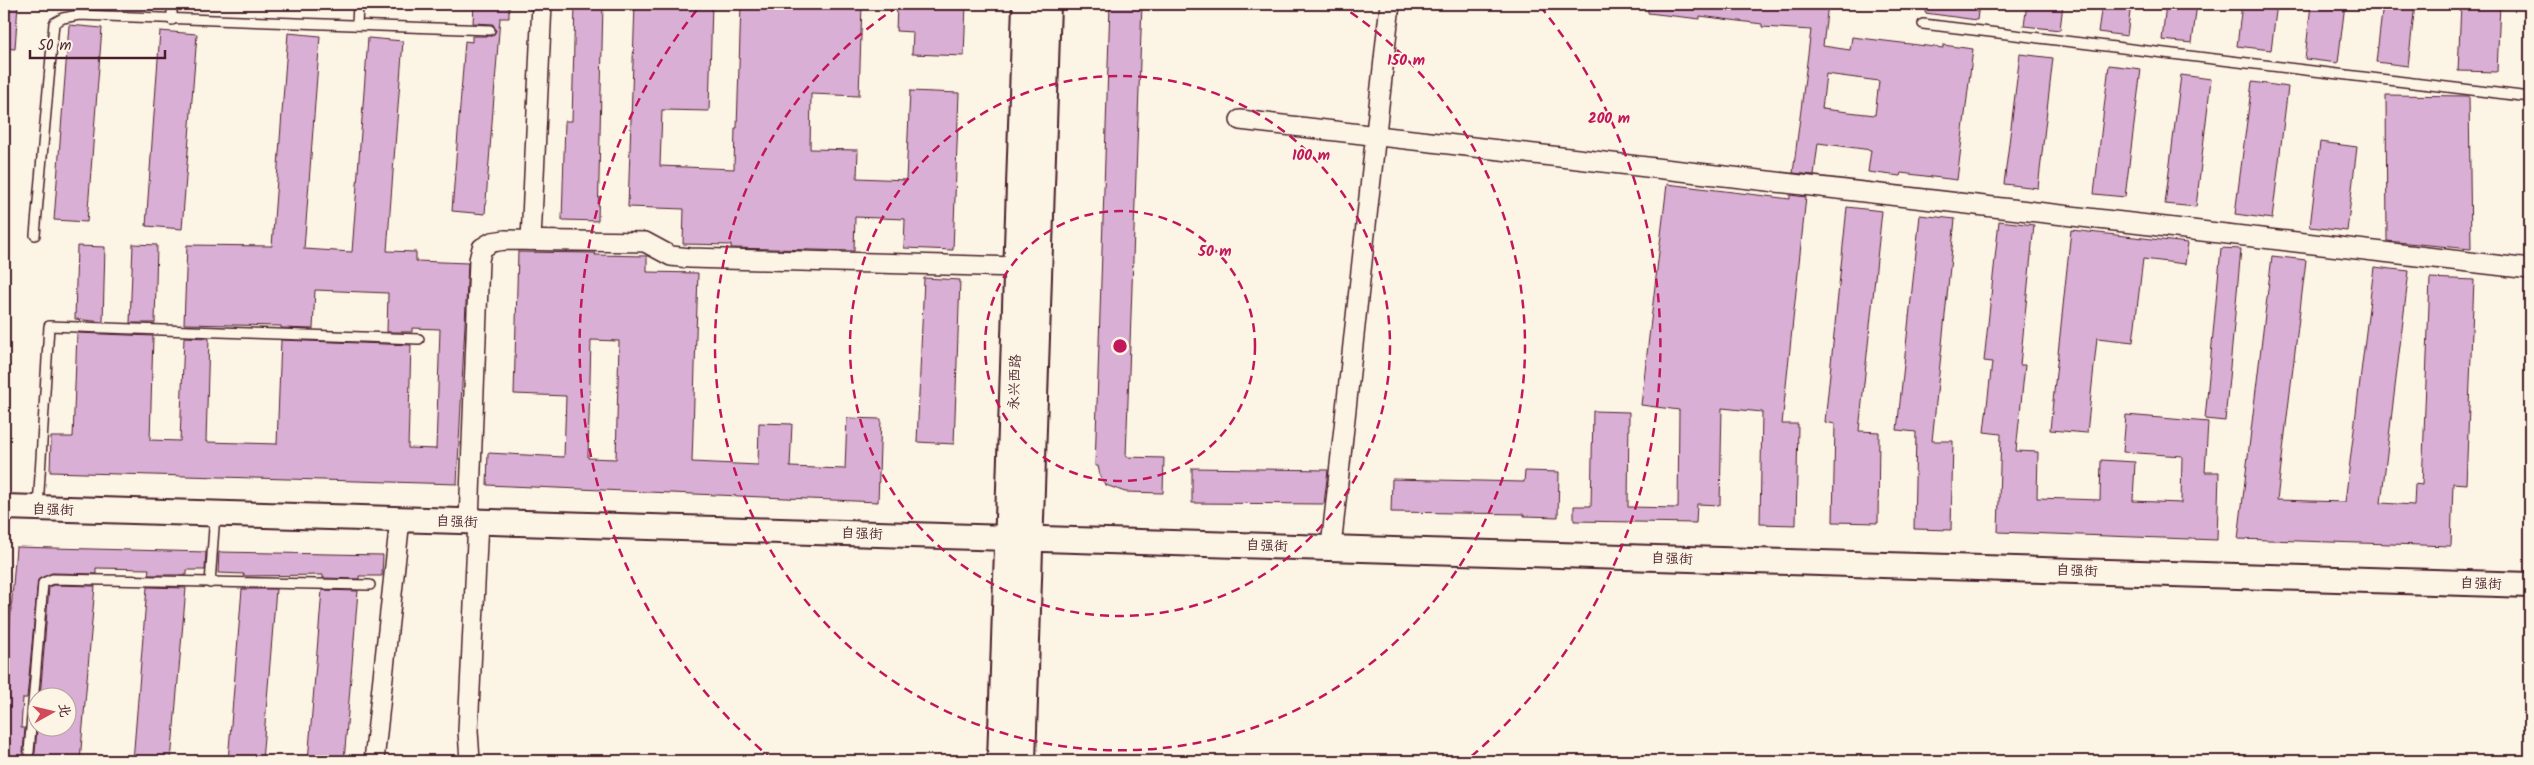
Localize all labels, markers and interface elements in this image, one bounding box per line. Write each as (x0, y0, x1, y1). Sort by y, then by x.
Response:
scale bar (30, 28, 165, 60)
text: 50 m (38, 34, 72, 58)
text: 150 m (1387, 49, 1425, 73)
text: 200 m (1588, 107, 1630, 131)
text: 100 m (1292, 144, 1330, 168)
text: 50 m (1197, 240, 1232, 264)
centre of rings (1111, 337, 1129, 355)
street label: 永兴西路 (1003, 354, 1027, 410)
street label: 自强街 (32, 498, 74, 522)
street label: 自强街 (436, 510, 478, 534)
street label: 自强街 (841, 522, 883, 546)
street label: 自强街 (1246, 534, 1288, 558)
street label: 自强街 (1651, 547, 1693, 571)
street label: 自强街 (2056, 559, 2098, 583)
street label: 自强街 (2460, 572, 2502, 596)
north arrow (28, 688, 78, 738)
text: 北 (52, 702, 76, 719)

